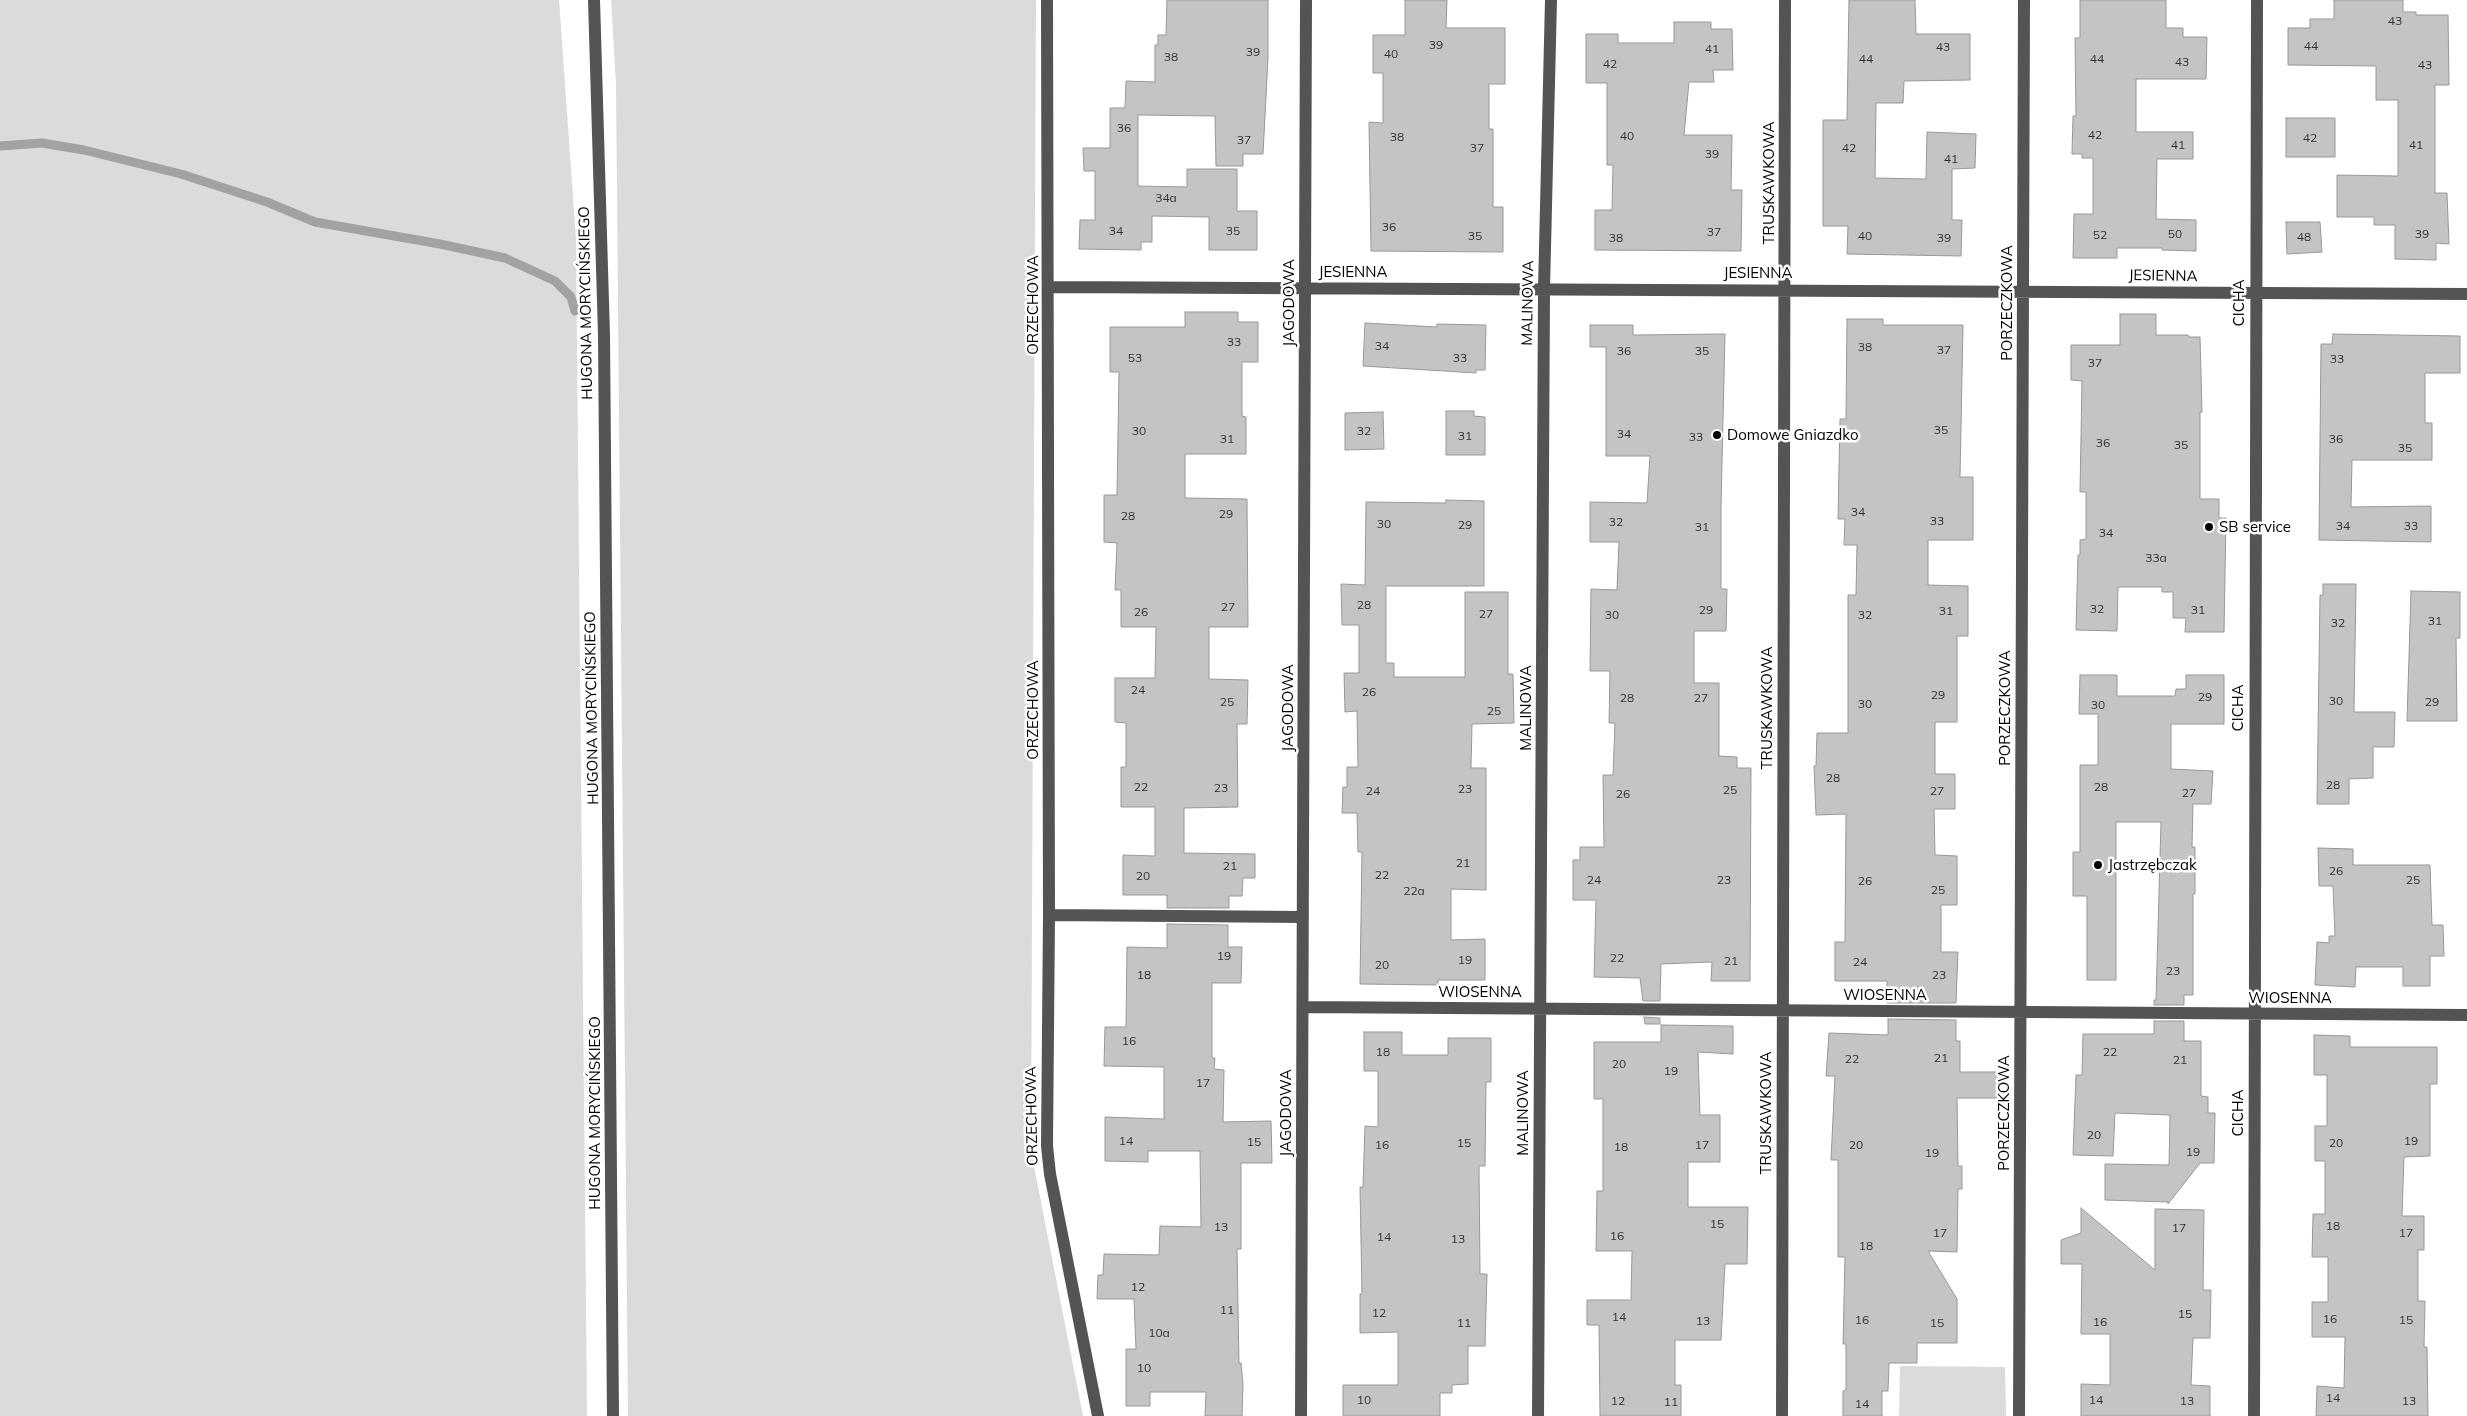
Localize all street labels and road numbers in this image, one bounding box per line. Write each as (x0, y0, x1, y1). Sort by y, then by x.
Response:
street label: TRUSKAWKOWA (1760, 121, 1778, 245)
street label: HUGONA MORYCIŃSKIEGO (575, 206, 597, 400)
street label: PORZECZKOWA (1998, 245, 2016, 361)
street label: ORZECHOWA (1024, 255, 1042, 355)
street label: JAGODOWA (1280, 259, 1298, 347)
street label: MALINOWA (1518, 260, 1538, 346)
street label: JESIENNA (1318, 263, 1388, 281)
street label: JESIENNA (1723, 264, 1793, 282)
street label: JESIENNA (2128, 266, 2198, 286)
street label: CICHA (2230, 280, 2248, 326)
street label: HUGONA MORYCIŃSKIEGO (581, 611, 603, 805)
street label: TRUSKAWKOWA (1758, 646, 1776, 770)
street label: PORZECZKOWA (1996, 650, 2014, 766)
street label: ORZECHOWA (1024, 660, 1042, 760)
street label: JAGODOWA (1279, 664, 1297, 752)
street label: MALINOWA (1517, 665, 1535, 751)
street label: CICHA (2229, 685, 2247, 731)
street label: WIOSENNA (1438, 983, 1522, 1001)
street label: WIOSENNA (1843, 986, 1927, 1004)
street label: WIOSENNA (2248, 989, 2332, 1007)
street label: HUGONA MORYCIŃSKIEGO (586, 1016, 604, 1210)
street label: TRUSKAWKOWA (1757, 1051, 1775, 1175)
street label: PORZECZKOWA (1995, 1055, 2013, 1171)
street label: ORZECHOWA (1022, 1066, 1042, 1166)
street label: JAGODOWA (1277, 1069, 1295, 1157)
street label: MALINOWA (1514, 1070, 1532, 1156)
street label: CICHA (2229, 1090, 2247, 1136)

